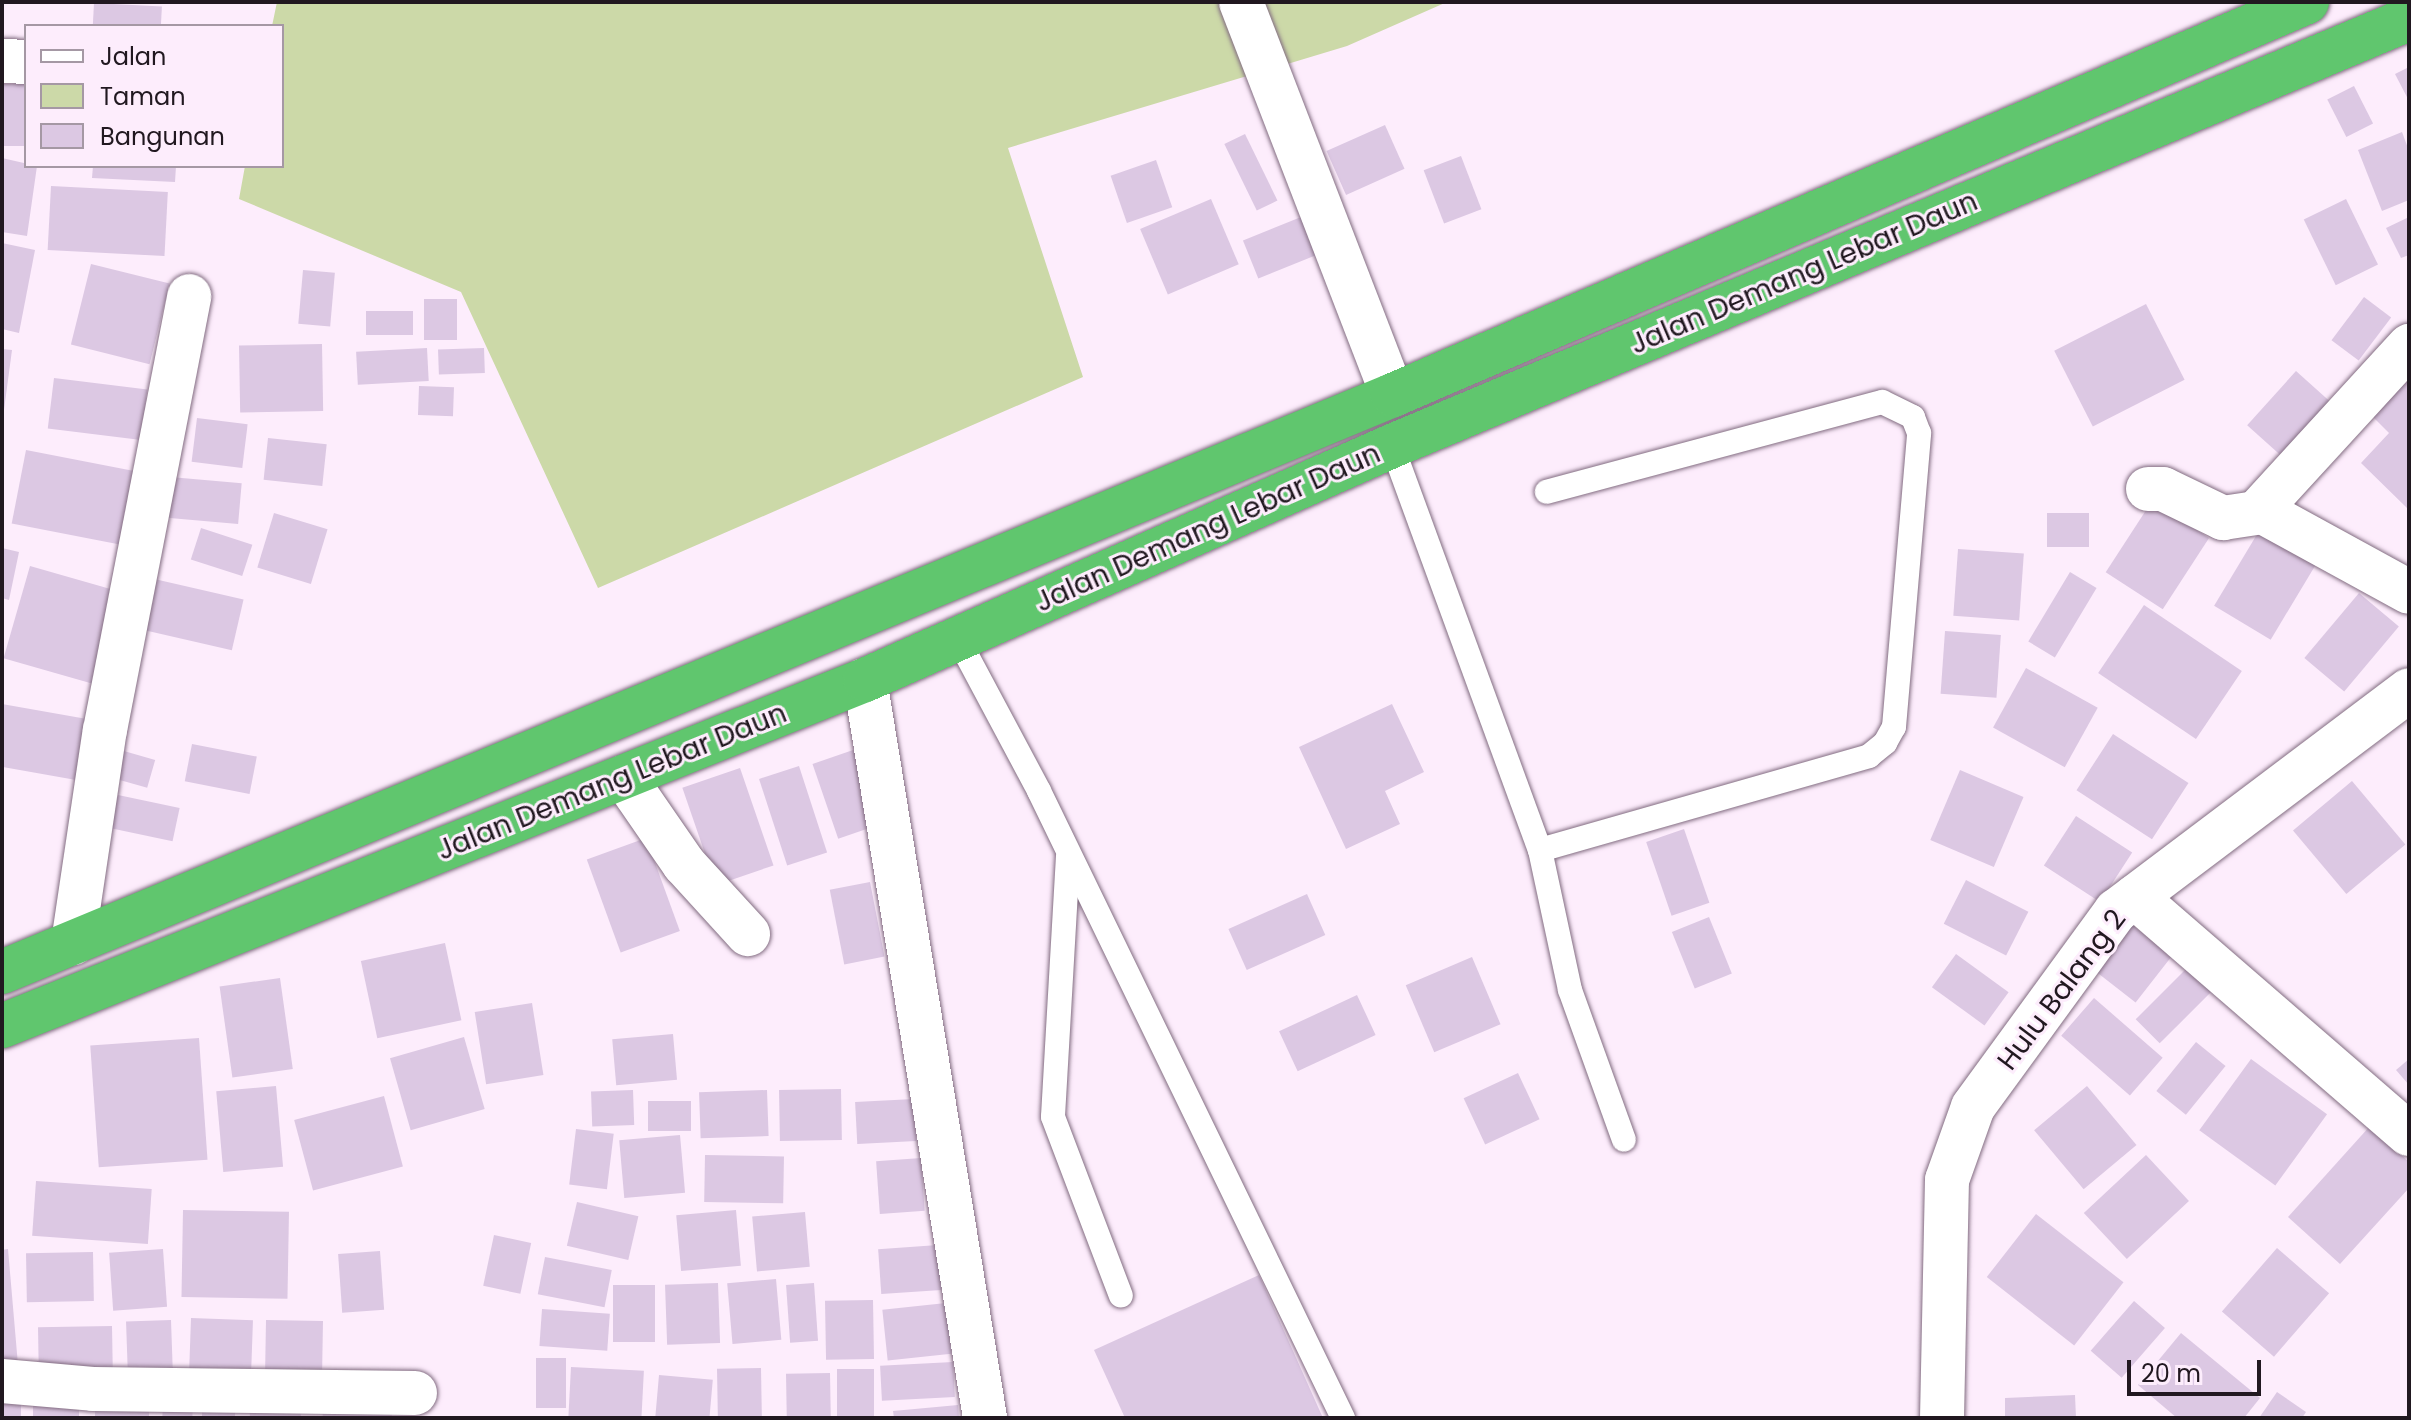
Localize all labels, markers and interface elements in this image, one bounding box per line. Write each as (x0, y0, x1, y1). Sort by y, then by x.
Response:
legend (24, 24, 284, 168)
text: Jalan (100, 40, 166, 73)
text: Taman (100, 80, 186, 113)
text: Bangunan (100, 120, 225, 153)
street label: Jalan Demang Lebar Daun (1625, 184, 1983, 362)
street label: Jalan Demang Lebar Daun (1030, 437, 1386, 619)
street label: Jalan Demang Lebar Daun (432, 696, 792, 868)
street label: Hulu Balang 2 (1991, 903, 2133, 1077)
scale bar (2131, 1344, 2265, 1394)
text: 20 m (2141, 1357, 2201, 1390)

